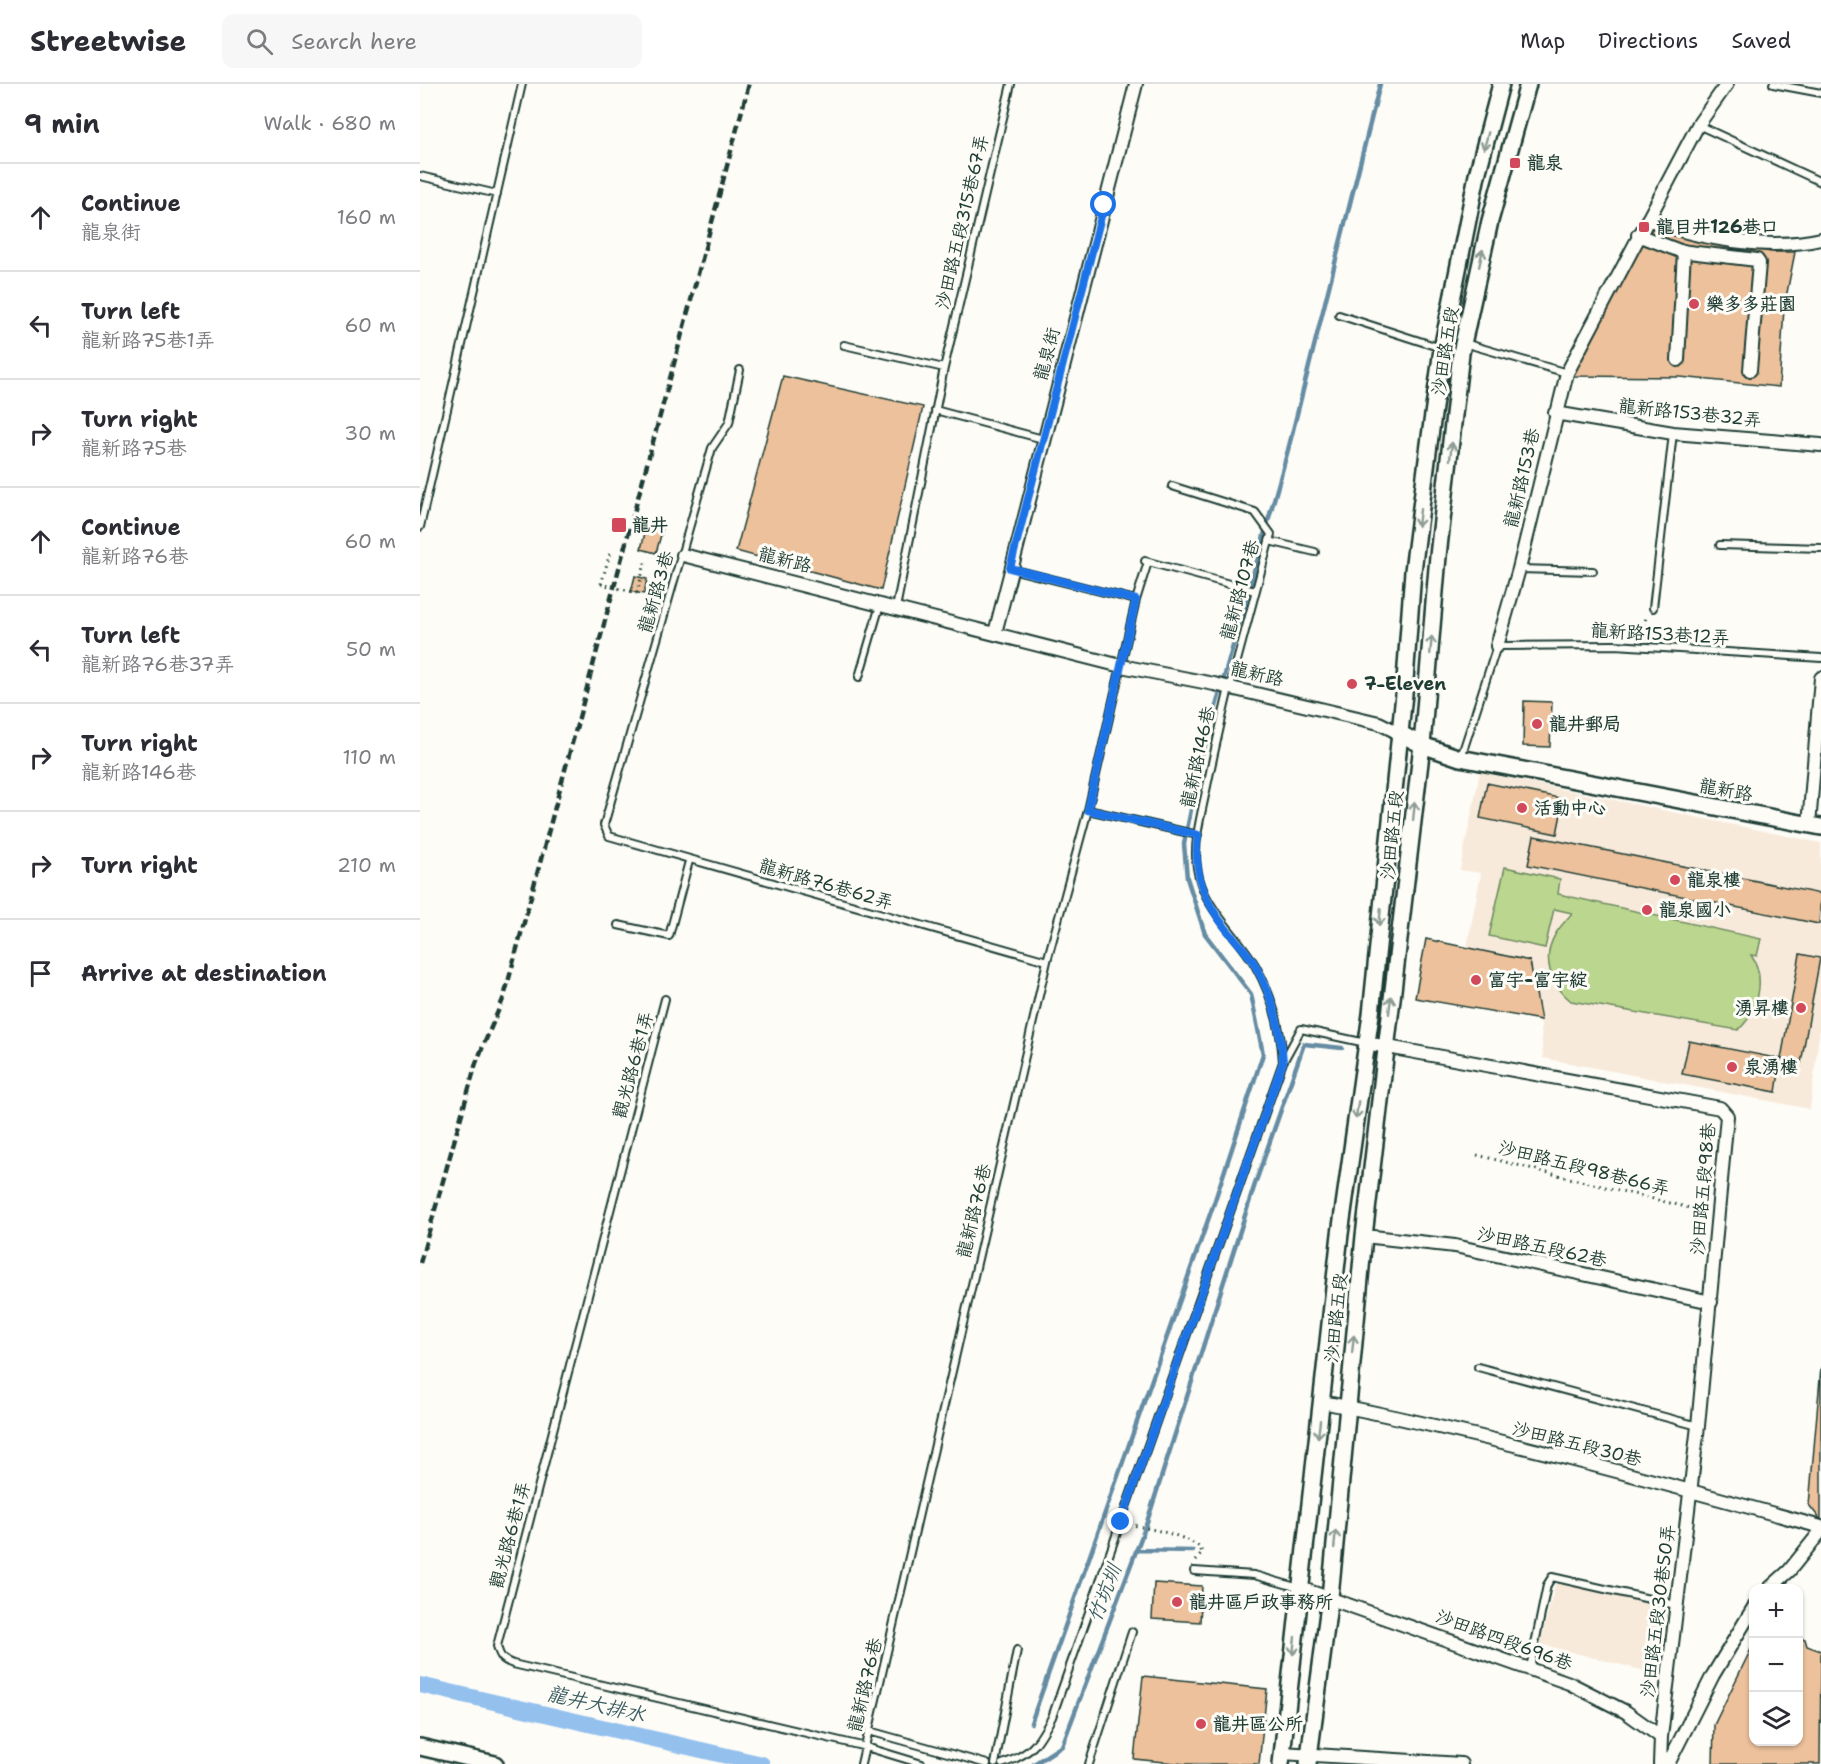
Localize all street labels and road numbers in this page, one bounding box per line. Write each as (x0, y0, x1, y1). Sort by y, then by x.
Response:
street label: 沙田路五段315巷67弄 (930, 132, 994, 312)
street label: 沙田路五段 (1426, 305, 1464, 397)
street label: 龍泉街 (1028, 325, 1066, 383)
street label: 龍新路153巷32弄 (1617, 394, 1763, 432)
street label: 龍新路153巷 (1499, 426, 1545, 530)
street label: 龍新路107巷 (1215, 537, 1265, 643)
street label: 龍新路 (756, 542, 814, 578)
street label: 龍新路3巷 (633, 548, 679, 636)
street label: 龍新路153巷12弄 (1590, 618, 1730, 650)
street label: 龍新路 (1228, 656, 1286, 692)
street label: 龍新路146巷 (1175, 704, 1221, 810)
street label: 龍新路 (1697, 773, 1755, 807)
street label: 沙田路五段 (1375, 789, 1409, 881)
street label: 龍新路76巷62弄 (756, 853, 896, 915)
street label: 觀光路6巷1弄 (607, 1009, 659, 1121)
street label: 沙田路五段98巷 (1685, 1122, 1721, 1256)
street label: 沙田路五段98巷66弄 (1496, 1135, 1672, 1201)
street label: 龍新路76巷 (951, 1161, 997, 1261)
street label: 沙田路五段62巷 (1475, 1222, 1609, 1272)
street label: 沙田路五段 (1319, 1272, 1353, 1364)
street label: 沙田路五段30巷 (1510, 1416, 1644, 1472)
street label: 觀光路6巷1弄 (484, 1479, 536, 1591)
street label: 沙田路五段30巷50弄 (1635, 1523, 1681, 1699)
street label: 沙田路四段696巷 (1432, 1604, 1576, 1676)
street label: 龍新路76巷 (842, 1635, 888, 1735)

